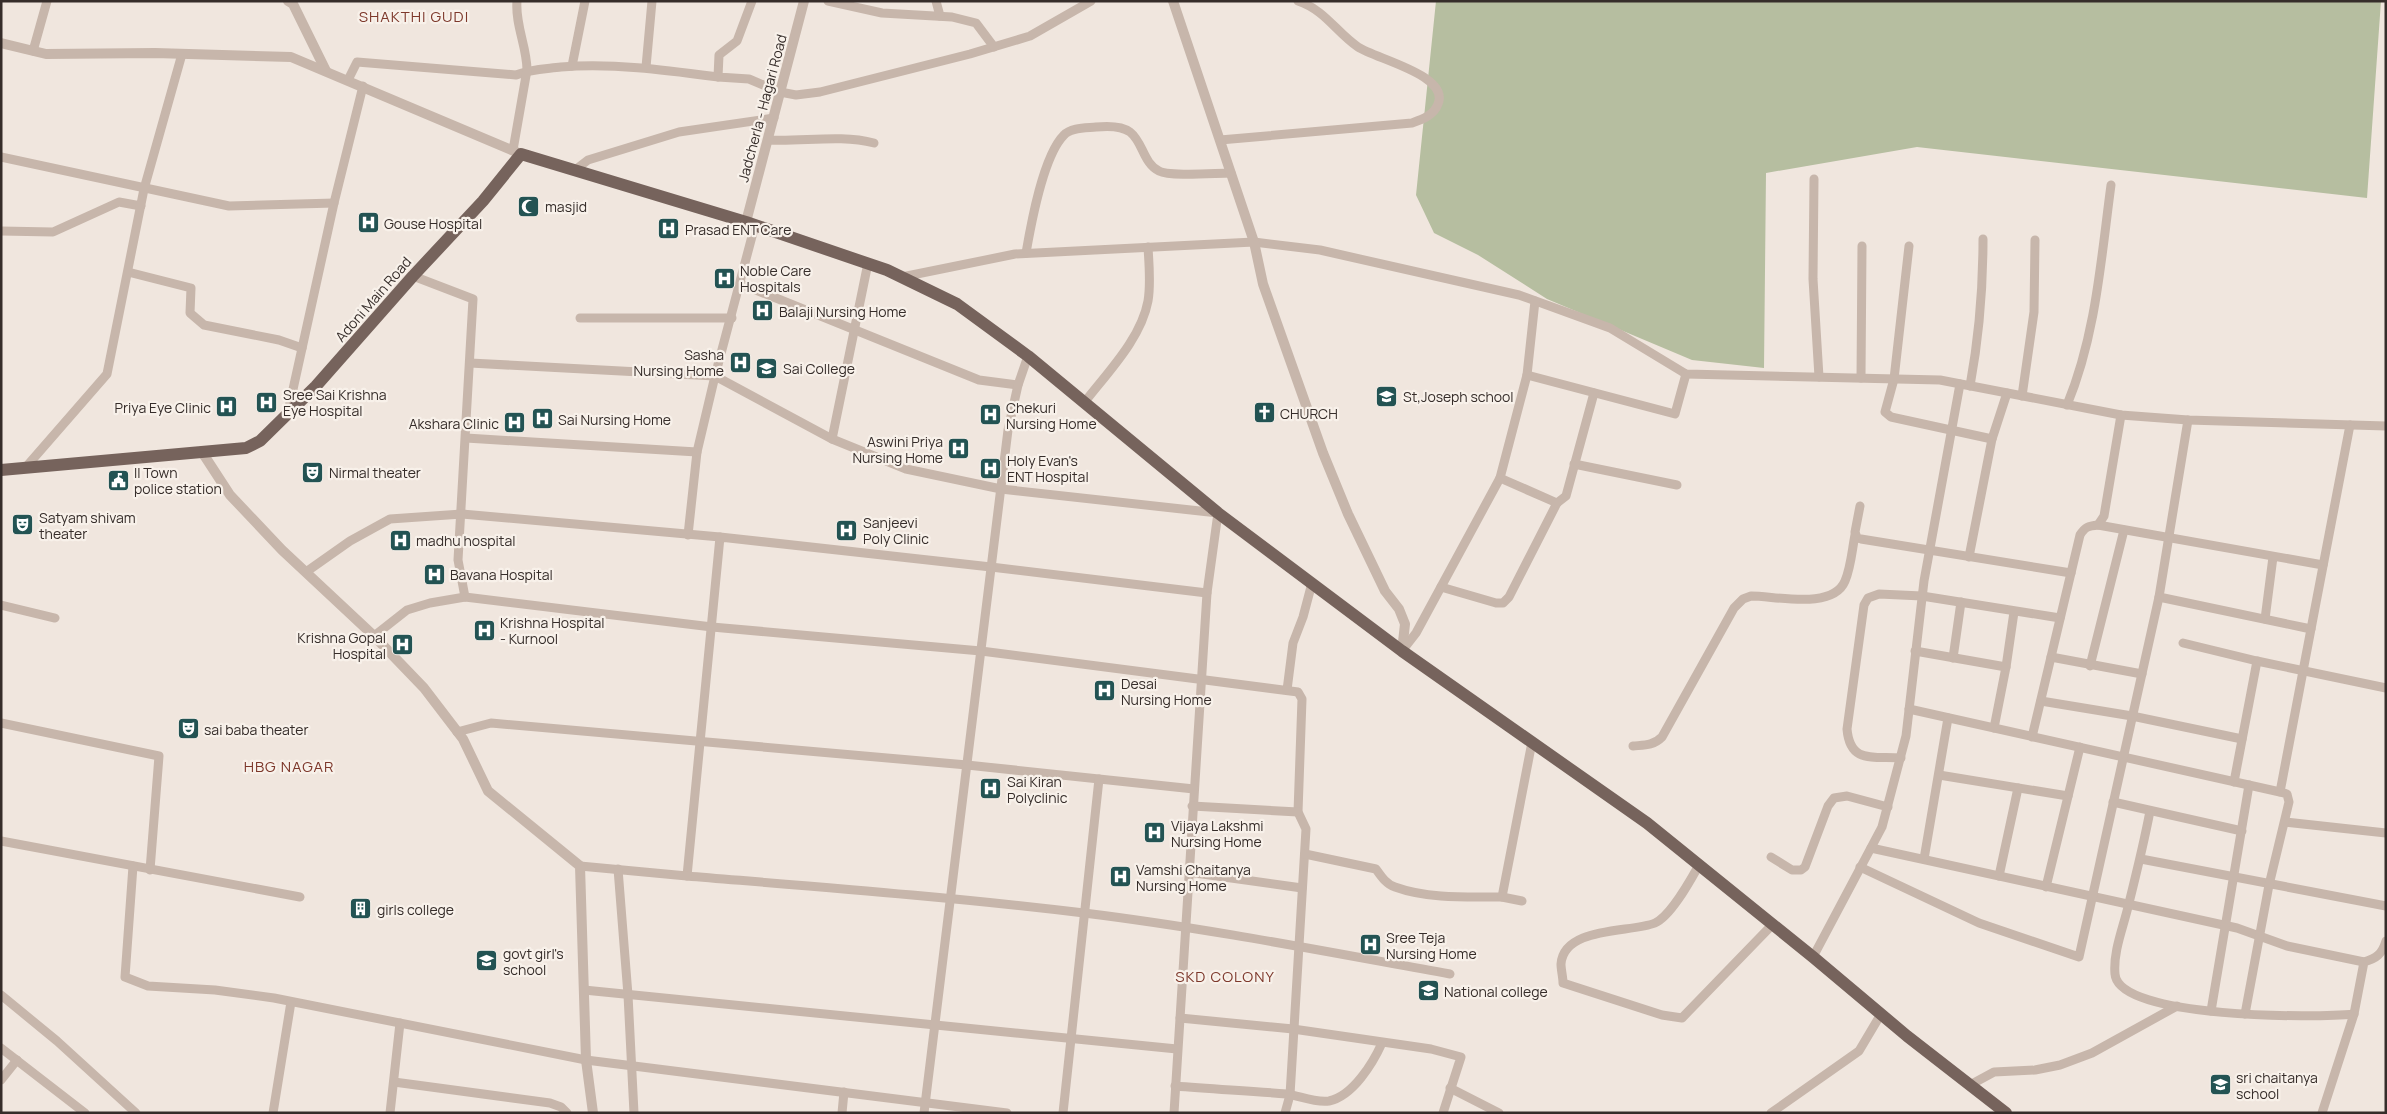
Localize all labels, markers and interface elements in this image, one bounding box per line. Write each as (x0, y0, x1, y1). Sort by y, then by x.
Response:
district label: SHAKTHI GUDI (359, 6, 469, 27)
street label: Jadcherla - Hagari Road (733, 32, 791, 184)
mosque icon: masjid (517, 194, 541, 218)
place label: masjid (545, 197, 587, 216)
hospital icon: Gouse Hospital (356, 211, 380, 235)
place label: Gouse Hospital (384, 214, 482, 233)
hospital icon: Prasad ENT Care (657, 217, 681, 241)
place label: Prasad ENT Care (685, 220, 791, 239)
street label: Adoni Main Road (331, 252, 415, 346)
place label: Noble Care Hospitals (740, 261, 811, 296)
hospital icon: Noble Care Hospitals (712, 266, 736, 290)
hospital icon: Balaji Nursing Home (751, 299, 775, 323)
place label: Balaji Nursing Home (779, 302, 907, 321)
place label: Sasha Nursing Home (633, 345, 724, 380)
hospital icon: Sasha Nursing Home (728, 350, 752, 374)
school or university icon: Sai College (755, 356, 779, 380)
place label: Sai College (783, 359, 855, 378)
school or university icon: St,Joseph school (1375, 384, 1399, 408)
place label: Sree Sai Krishna Eye Hospital (283, 385, 387, 420)
place label: St,Joseph school (1403, 387, 1514, 406)
hospital icon: Sree Sai Krishna Eye Hospital (255, 390, 279, 414)
hospital icon: Priya Eye Clinic (215, 395, 239, 419)
place label: Priya Eye Clinic (115, 398, 211, 417)
place label: Chekuri Nursing Home (1006, 398, 1097, 433)
church icon: CHURCH (1252, 401, 1276, 425)
hospital icon: Chekuri Nursing Home (978, 403, 1002, 427)
place label: CHURCH (1280, 404, 1338, 423)
hospital icon: Sai Nursing Home (530, 407, 554, 431)
place label: Sai Nursing Home (558, 410, 671, 429)
hospital icon: Akshara Clinic (503, 411, 527, 435)
place label: Akshara Clinic (409, 414, 499, 433)
place label: Aswini Priya Nursing Home (852, 432, 943, 467)
hospital icon: Aswini Priya Nursing Home (947, 437, 971, 461)
place label: Holy Evan's ENT Hospital (1007, 451, 1089, 486)
hospital icon: Holy Evan's ENT Hospital (979, 456, 1003, 480)
theatre icon: Nirmal theater (301, 460, 325, 484)
place label: II Town police station (134, 463, 222, 498)
place label: Nirmal theater (329, 463, 421, 482)
public building icon: II Town police station (106, 468, 130, 492)
place label: Satyam shivam theater (39, 508, 136, 543)
theatre icon: Satyam shivam theater (11, 513, 35, 537)
place label: Sanjeevi Poly Clinic (863, 513, 929, 548)
hospital icon: Sanjeevi Poly Clinic (835, 518, 859, 542)
hospital icon: madhu hospital (388, 528, 412, 552)
place label: madhu hospital (416, 531, 515, 550)
hospital icon: Bavana Hospital (422, 562, 446, 586)
place label: Bavana Hospital (450, 565, 553, 584)
place label: Krishna Hospital - Kurnool (500, 613, 605, 648)
hospital icon: Krishna Hospital - Kurnool (472, 618, 496, 642)
place label: Krishna Gopal Hospital (297, 628, 386, 663)
hospital icon: Krishna Gopal Hospital (390, 633, 414, 657)
place label: Desai Nursing Home (1121, 674, 1212, 709)
hospital icon: Desai Nursing Home (1093, 679, 1117, 703)
theatre icon: sai baba theater (176, 717, 200, 741)
place label: sai baba theater (204, 720, 308, 739)
district label: HBG NAGAR (244, 756, 334, 777)
place label: Sai Kiran Polyclinic (1007, 772, 1068, 807)
hospital icon: Sai Kiran Polyclinic (979, 777, 1003, 801)
place label: Vijaya Lakshmi Nursing Home (1171, 816, 1264, 851)
hospital icon: Vijaya Lakshmi Nursing Home (1143, 821, 1167, 845)
place label: Vamshi Chaitanya Nursing Home (1136, 860, 1251, 895)
hospital icon: Vamshi Chaitanya Nursing Home (1108, 865, 1132, 889)
building icon: girls college (349, 897, 373, 921)
place label: girls college (377, 900, 454, 919)
place label: Sree Teja Nursing Home (1386, 928, 1477, 963)
hospital icon: Sree Teja Nursing Home (1358, 933, 1382, 957)
place label: govt girl's school (503, 944, 563, 979)
school or university icon: govt girl's school (475, 949, 499, 973)
district label: SKD COLONY (1175, 966, 1275, 987)
school or university icon: National college (1416, 979, 1440, 1003)
place label: National college (1444, 982, 1548, 1001)
place label: sri chaitanya school (2236, 1068, 2318, 1103)
school or university icon: sri chaitanya school (2208, 1073, 2232, 1097)

